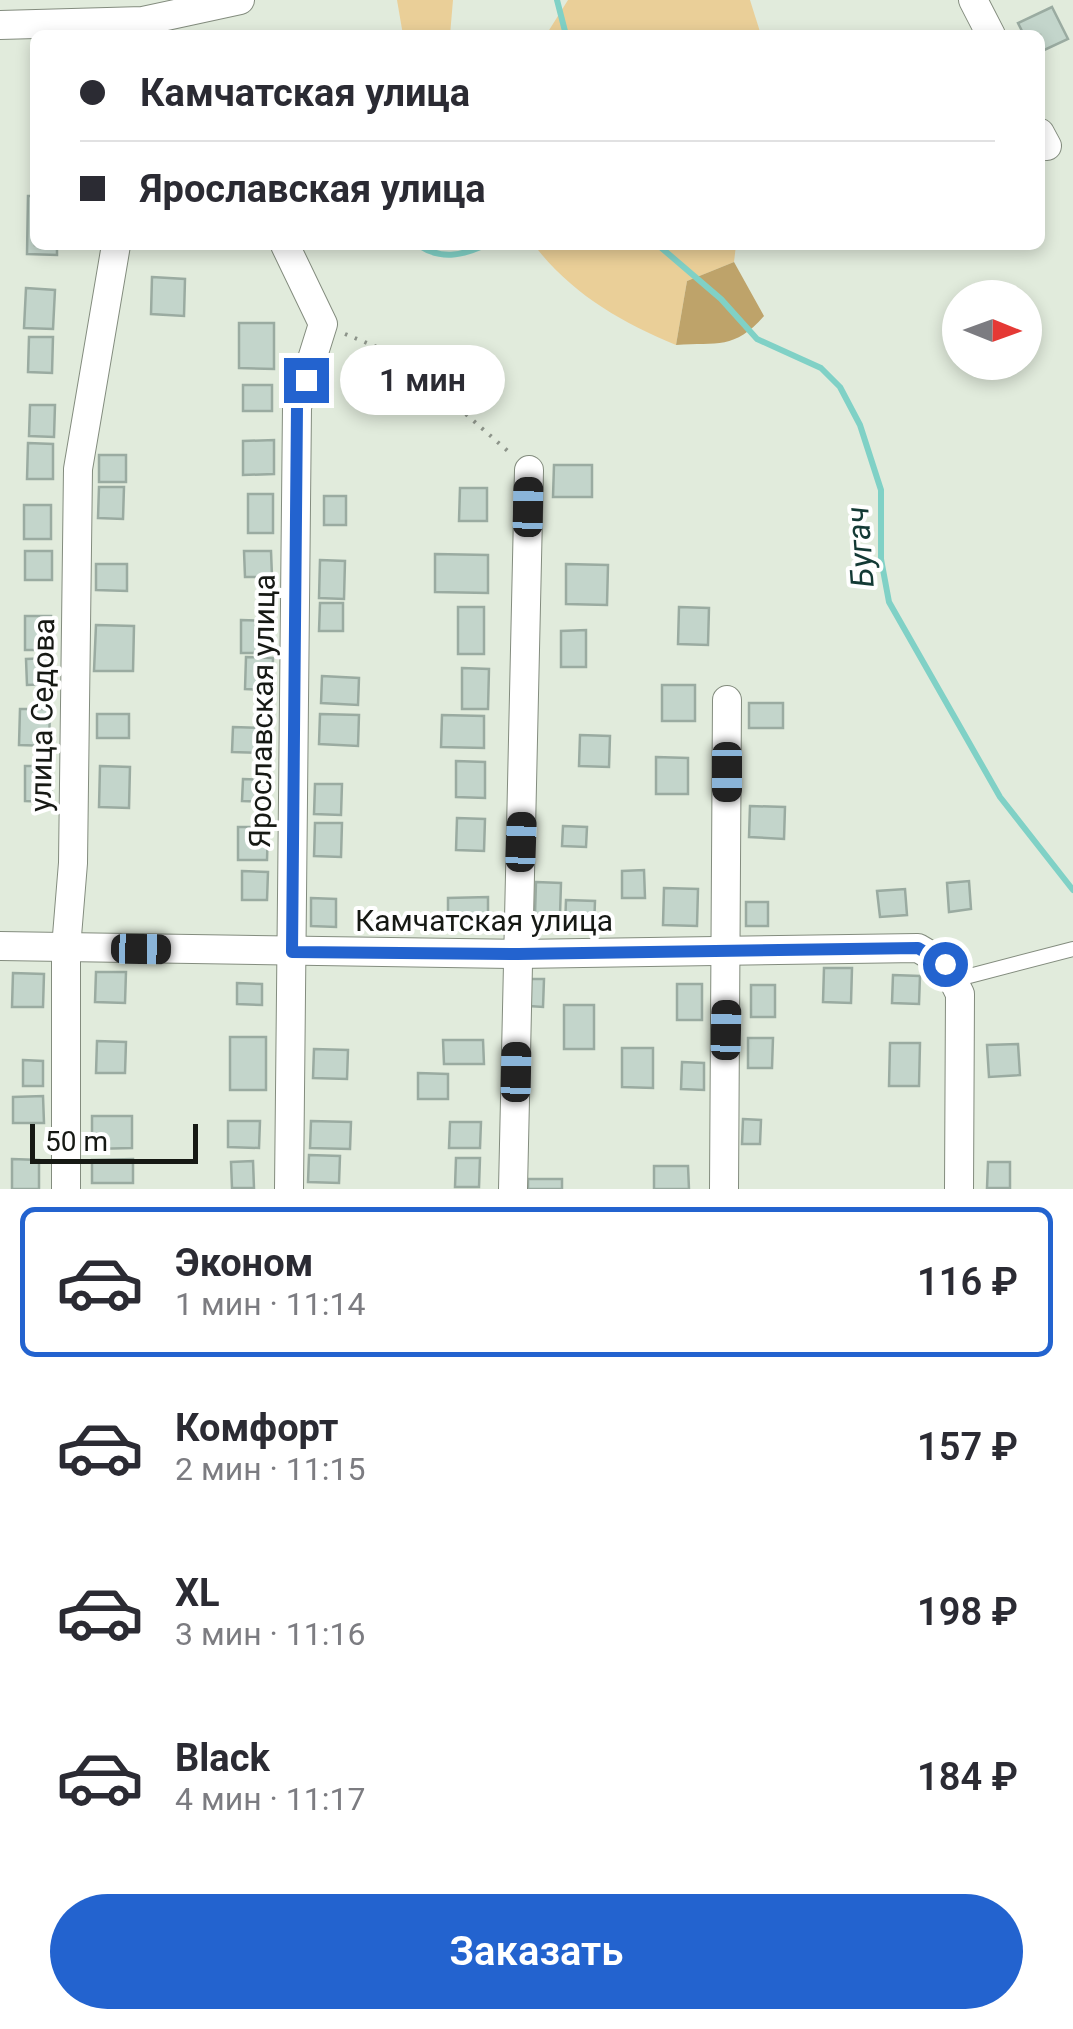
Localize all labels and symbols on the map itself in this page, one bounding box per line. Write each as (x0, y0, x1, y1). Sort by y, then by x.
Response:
north arrow (942, 280, 1042, 380)
callout: 1 мин (341, 345, 506, 415)
route end (284, 358, 329, 403)
car (512, 477, 544, 537)
water label: Бугач (838, 505, 882, 589)
street label: Ярославская улица (242, 574, 282, 848)
street label: улица Седова (23, 618, 61, 812)
car (712, 742, 742, 802)
car (505, 811, 537, 873)
street label: Камчатская улица (355, 903, 613, 938)
car (111, 933, 171, 965)
route start (923, 942, 968, 987)
car (710, 1000, 742, 1060)
car (500, 1042, 532, 1102)
scale bar (30, 1119, 198, 1164)

